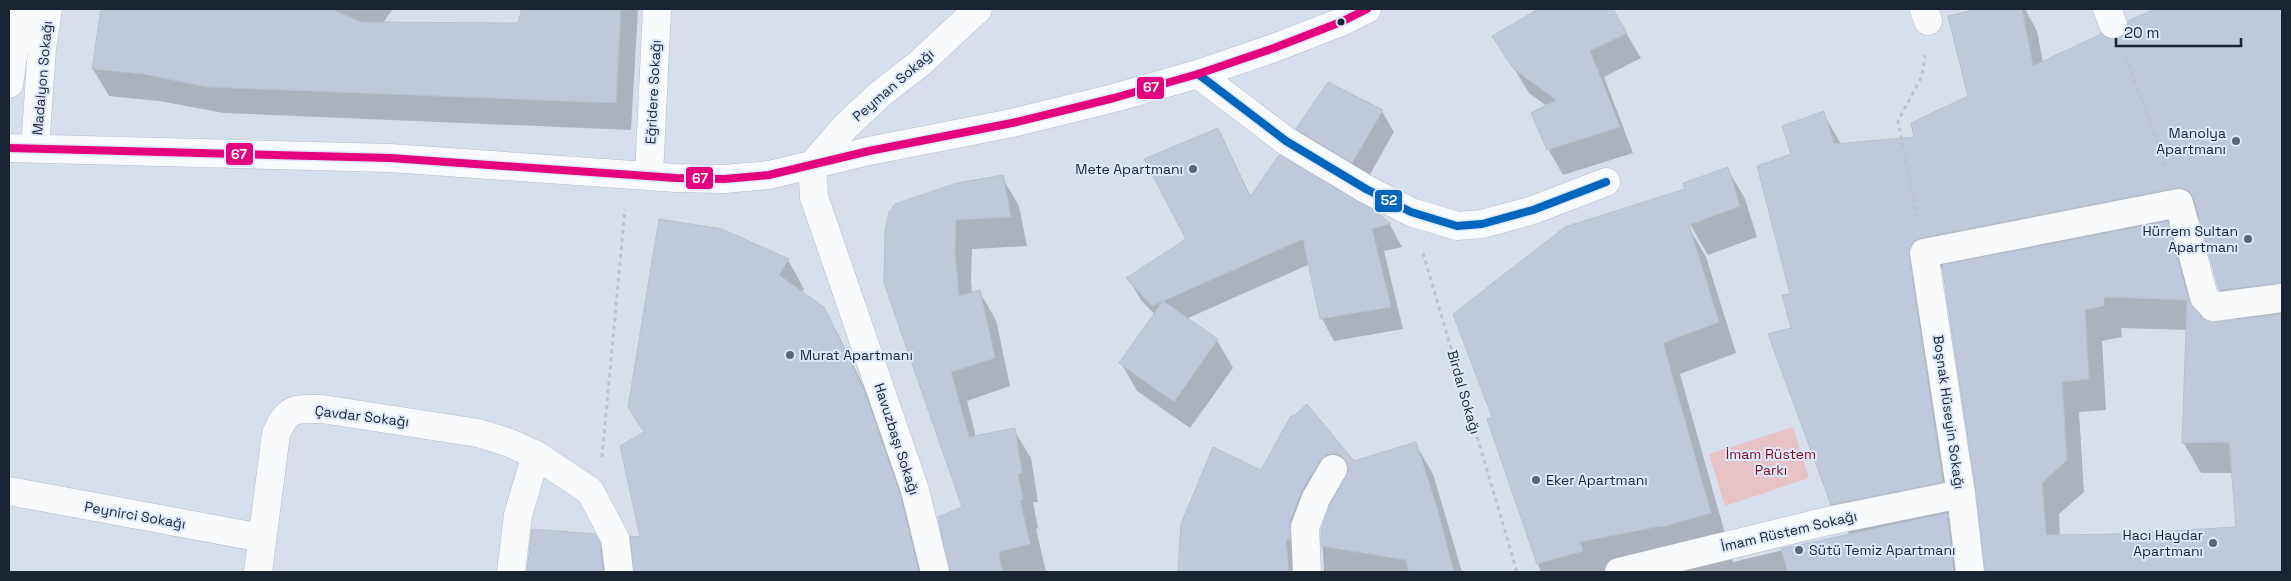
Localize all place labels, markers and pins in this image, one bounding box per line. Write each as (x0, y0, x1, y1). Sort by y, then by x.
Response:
unlabelled marker (1336, 17, 1346, 27)
place label: Manolya Apartmanı (2156, 124, 2226, 158)
marker: Manolya Apartmanı (2230, 135, 2242, 147)
place label: Mete Apartmanı (1075, 160, 1183, 178)
marker: Mete Apartmanı (1187, 163, 1199, 175)
place label: Hürrem Sultan Apartmanı (2142, 222, 2238, 256)
marker: Hürrem Sultan Apartmanı (2242, 233, 2254, 245)
place label: Murat Apartmanı (800, 346, 913, 364)
marker: Murat Apartmanı (784, 349, 796, 361)
place label: Eker Apartmanı (1546, 471, 1648, 489)
marker: Eker Apartmanı (1530, 474, 1542, 486)
place label: Hacı Haydar Apartmanı (2123, 526, 2203, 560)
marker: Hacı Haydar Apartmanı (2207, 537, 2219, 549)
place label: Sütü Temiz Apartmanı (1809, 541, 1955, 559)
marker: Sütü Temiz Apartmanı (1793, 544, 1805, 556)

